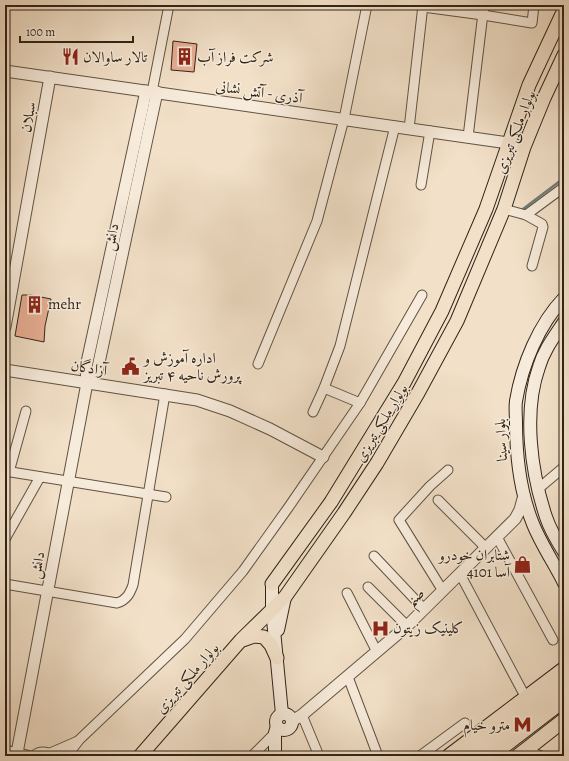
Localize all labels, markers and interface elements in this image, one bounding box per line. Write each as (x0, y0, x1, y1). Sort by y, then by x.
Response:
scale bar (20, 18, 133, 44)
text: 100 m (26, 24, 55, 40)
restaurant icon: تالار ساوالان (60, 47, 80, 67)
place label: تالار ساوالان (83, 47, 147, 67)
building icon: شرکت فراز آب (174, 47, 194, 67)
place label: شرکت فراز آب (197, 47, 273, 67)
street label: آذرى - آتش نشانى (214, 76, 305, 108)
street label: بولوار ملکی تبریزی (490, 87, 541, 177)
street label: سبلان (15, 100, 41, 134)
street label: دانش (98, 221, 124, 253)
building icon: mehr (25, 294, 45, 314)
place label: mehr (48, 294, 81, 314)
place label: اداره آموزش و پرورش ناحیه ۴ تبریز (142, 348, 242, 385)
street label: آزادگان (69, 355, 110, 381)
public building icon: اداره آموزش و پرورش ناحیه ۴ تبریز (121, 357, 141, 377)
street label: بولوار ملکی تبریزی (350, 380, 413, 466)
street label: بلوار سینا (490, 418, 512, 462)
place label: شتابران خودرو 4101 آسا (437, 545, 512, 582)
street label: دانش (25, 549, 49, 581)
shop icon: شتابران خودرو 4101 آسا (513, 554, 533, 574)
street label: صنم (401, 583, 432, 614)
hospital icon: کلینیک زیتون (370, 618, 390, 638)
place label: کلینیک زیتون (393, 618, 464, 638)
street label: بولوار ملکی تبریزی (151, 638, 224, 718)
place label: مترو خیام (463, 715, 510, 738)
metro station icon: مترو خیام (513, 715, 533, 735)

